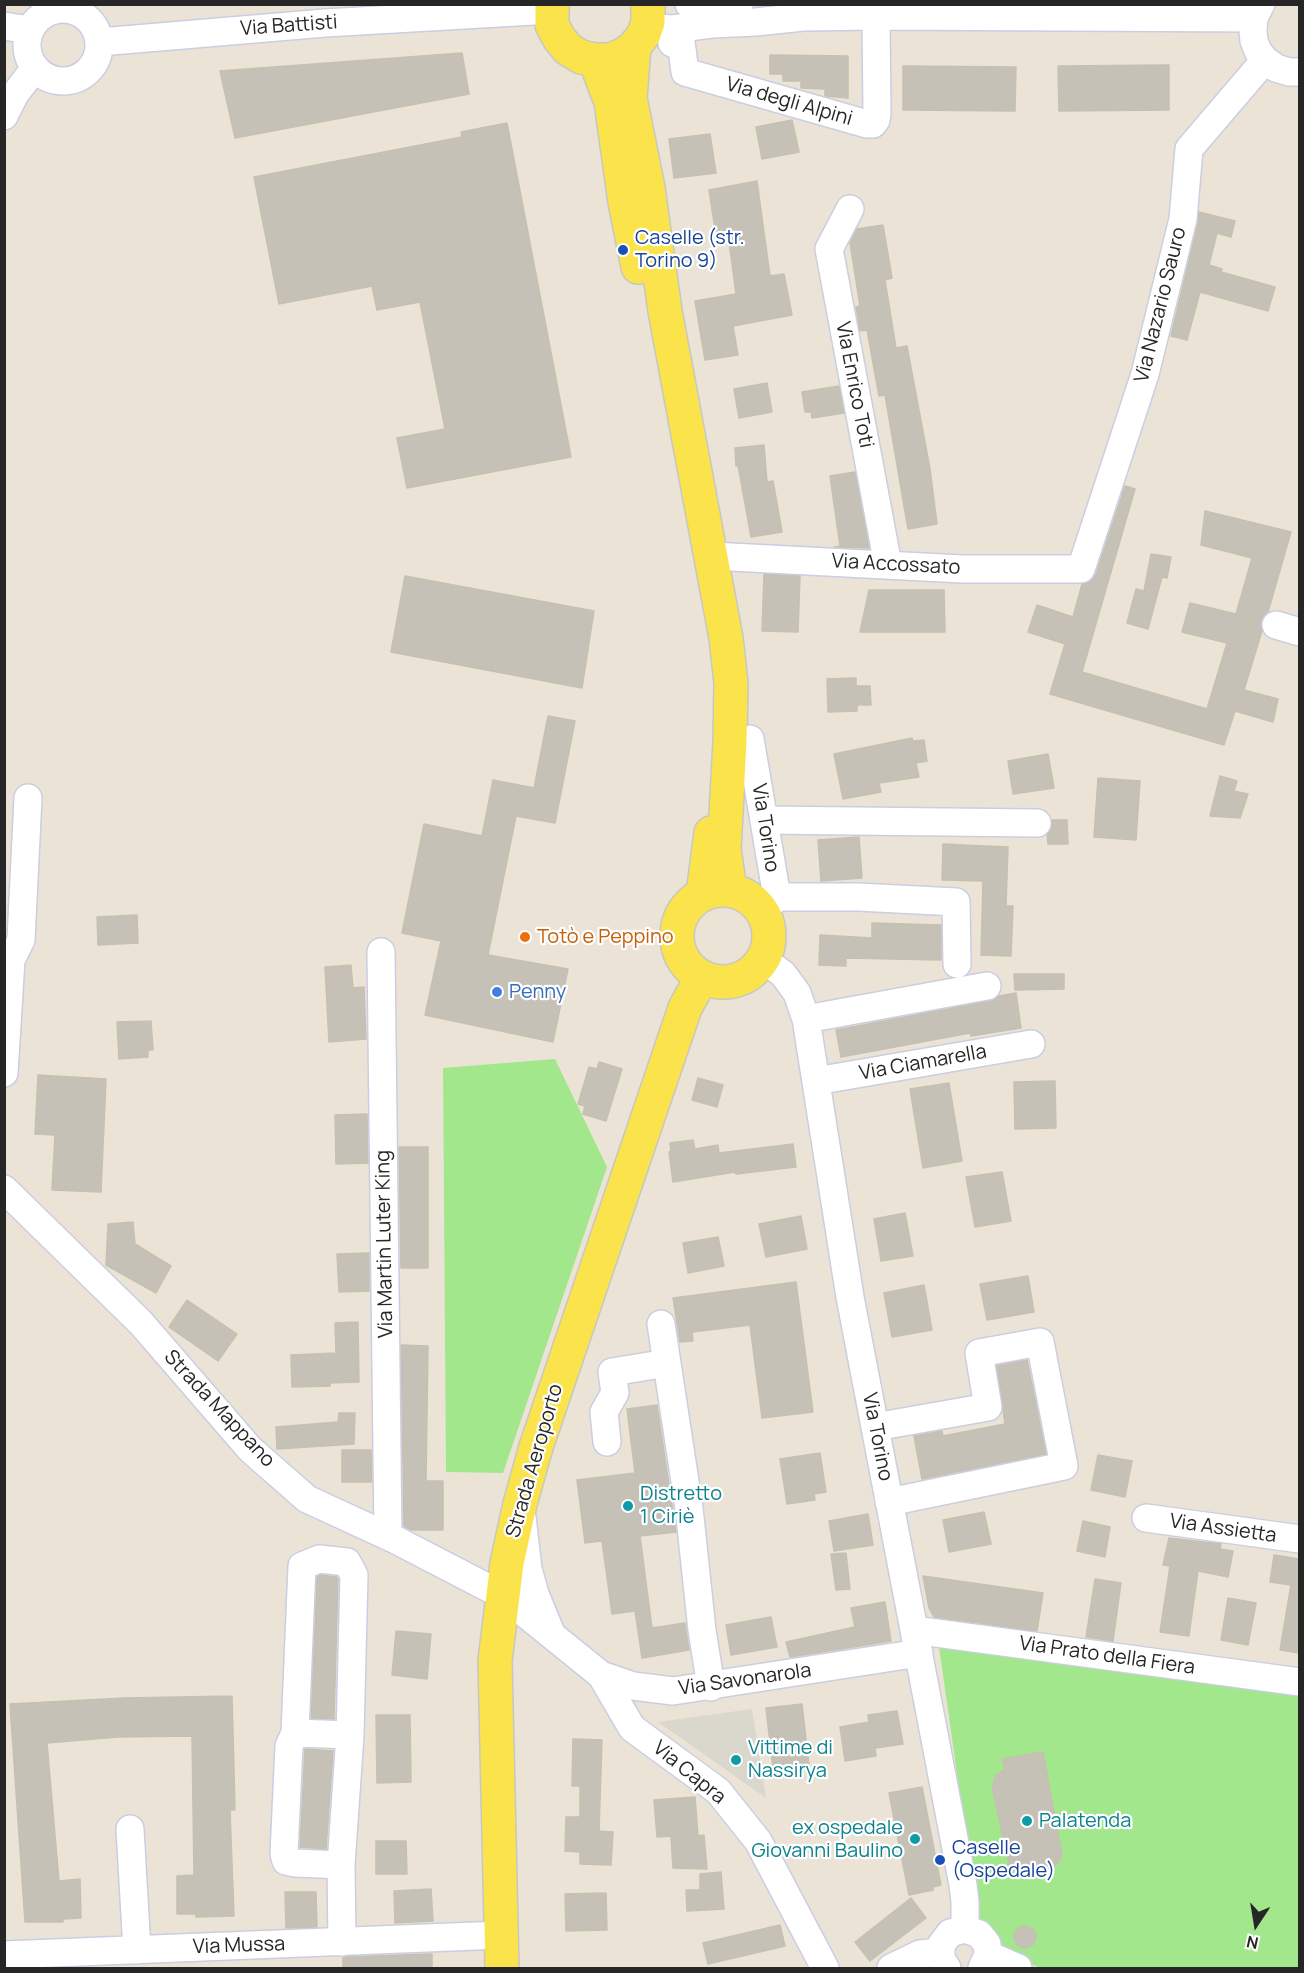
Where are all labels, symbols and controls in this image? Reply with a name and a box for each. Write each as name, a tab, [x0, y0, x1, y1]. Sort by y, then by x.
street label: Via Battisti	[240, 11, 338, 41]
street label: Via degli Alpini	[723, 72, 855, 132]
street label: Via Nazario Sauro	[1130, 225, 1192, 385]
place label: Caselle (str. Torino 9)	[635, 226, 745, 273]
marker: Caselle (str. Torino 9)	[616, 243, 630, 257]
street label: Via Enrico Toti	[830, 320, 878, 450]
street label: Via Accossato	[831, 550, 961, 580]
street label: Via Torino	[746, 782, 784, 874]
place label: Totò e Peppino	[537, 925, 674, 949]
marker: Totò e Peppino	[518, 930, 532, 944]
place label: Penny	[509, 980, 566, 1004]
marker: Penny	[490, 985, 504, 999]
street label: Via Ciamarella	[858, 1040, 988, 1086]
street label: Via Martin Luter King	[371, 1150, 399, 1338]
street label: Strada Mappano	[159, 1345, 279, 1473]
street label: Strada Aeroporto	[502, 1381, 568, 1541]
street label: Via Torino	[857, 1391, 897, 1483]
place label: Distretto 1 Ciriè	[640, 1482, 722, 1529]
marker: Distretto 1 Ciriè	[621, 1499, 635, 1513]
street label: Via Assietta	[1168, 1510, 1278, 1548]
street label: Via Prato della Fiera	[1018, 1632, 1196, 1680]
street label: Via Savonarola	[677, 1659, 813, 1701]
street label: Via Capra	[648, 1736, 730, 1810]
place label: Vittime di Nassirya	[748, 1736, 833, 1783]
marker: Vittime di Nassirya	[729, 1753, 743, 1767]
place label: Palatenda	[1039, 1809, 1131, 1833]
marker: Palatenda	[1020, 1814, 1034, 1828]
place label: ex ospedale Giovanni Baulino	[751, 1816, 903, 1863]
marker: ex ospedale Giovanni Baulino	[908, 1832, 922, 1846]
place label: Caselle (Ospedale)	[952, 1836, 1055, 1883]
marker: Caselle (Ospedale)	[933, 1853, 947, 1867]
north arrow	[1226, 1895, 1286, 1955]
text: N	[1244, 1931, 1260, 1955]
street label: Via Mussa	[192, 1932, 286, 1960]

